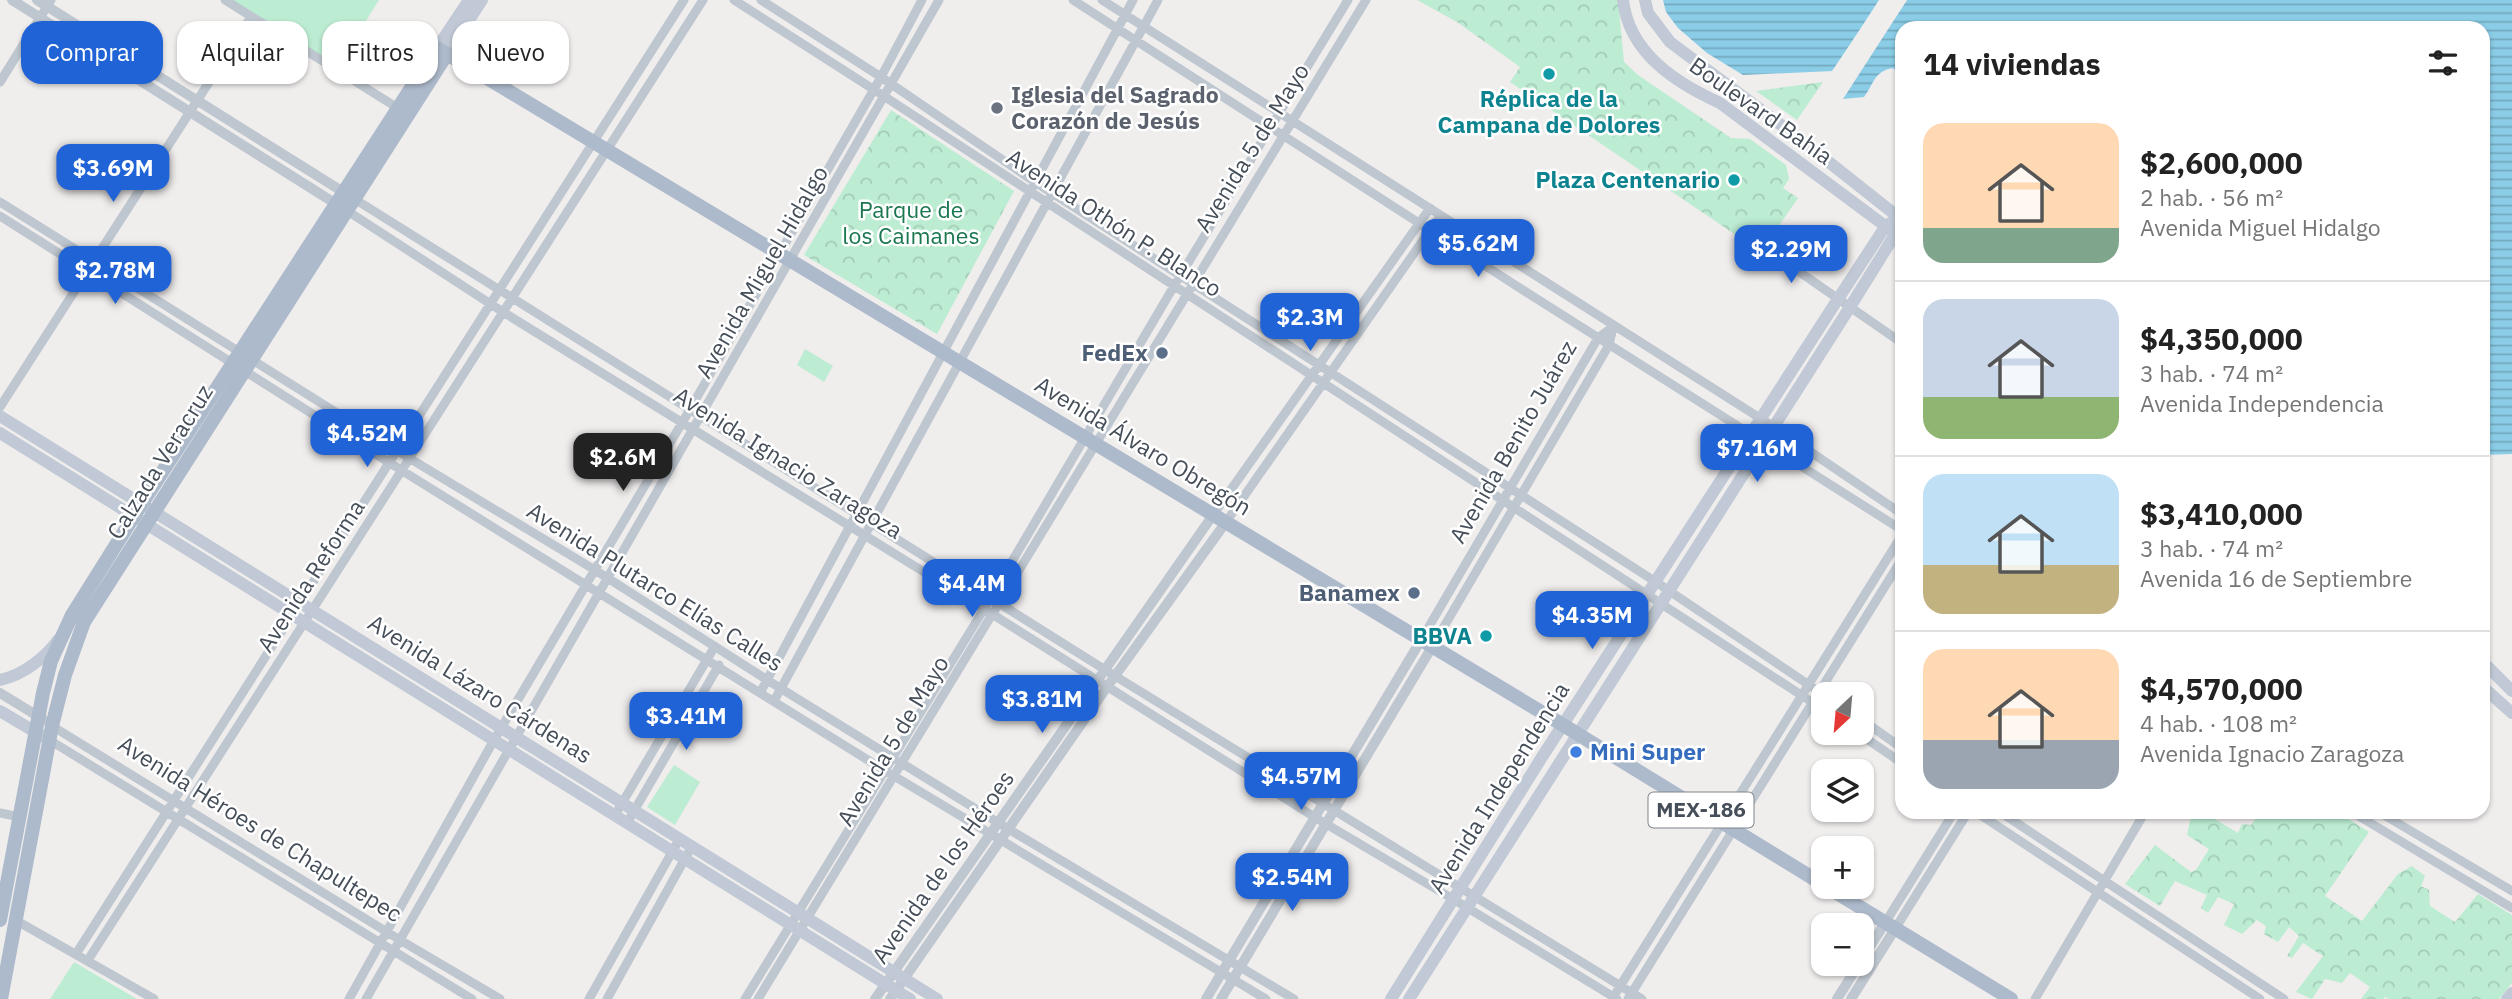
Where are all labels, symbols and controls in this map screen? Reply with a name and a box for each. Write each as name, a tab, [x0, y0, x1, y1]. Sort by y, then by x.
chip: Comprar	[21, 21, 163, 84]
chip: Alquilar	[177, 21, 308, 84]
chip: Filtros	[322, 21, 438, 84]
chip: Nuevo	[452, 21, 569, 84]
text: 14 viviendas	[1923, 44, 2101, 83]
icon: filters	[2424, 44, 2462, 82]
street label: Boulevard Bahía	[1684, 50, 1839, 171]
street label: Avenida 5 de Mayo	[1187, 57, 1315, 238]
marker: Réplica de la Campana de Dolores	[1541, 66, 1557, 82]
place label: Iglesia del Sagrado Corazón de Jesús	[1011, 79, 1219, 135]
place label: Réplica de la Campana de Dolores	[1438, 83, 1660, 139]
marker: Iglesia del Sagrado Corazón de Jesús	[989, 100, 1005, 116]
street label: Avenida Othón P. Blanco	[1001, 141, 1228, 303]
text: $2,600,000	[2140, 143, 2303, 182]
pin: $3.69M	[56, 144, 170, 204]
icon: home	[1979, 151, 2063, 235]
text: $3.69M	[72, 152, 154, 182]
street label: Avenida Miguel Hidalgo	[688, 160, 834, 383]
place label: Plaza Centenario	[1536, 164, 1720, 194]
marker: Plaza Centenario	[1726, 172, 1742, 188]
text: 2 hab. · 56 m²	[2140, 182, 2283, 212]
park label: Parque de los Caimanes	[842, 194, 980, 250]
text: Avenida Miguel Hidalgo	[2140, 212, 2381, 242]
pin: $5.62M	[1421, 219, 1535, 279]
pin: $2.29M	[1734, 226, 1848, 285]
text: $5.62M	[1437, 227, 1519, 257]
text: $2.29M	[1750, 233, 1832, 263]
pin: $2.78M	[58, 246, 172, 306]
text: $2.78M	[74, 254, 156, 284]
pin: $2.3M	[1261, 294, 1359, 353]
text: $2.3M	[1276, 301, 1344, 331]
text: $4,350,000	[2140, 319, 2303, 358]
icon: home	[1979, 327, 2063, 411]
street label: Avenida Benito Juárez	[1442, 335, 1582, 548]
place label: FedEx	[1082, 337, 1148, 367]
marker: FedEx	[1154, 345, 1170, 361]
text: 3 hab. · 74 m²	[2140, 358, 2283, 388]
street label: Avenida Álvaro Obregón	[1030, 369, 1257, 522]
street label: Calzada Veracruz	[99, 378, 219, 545]
street label: Avenida Ignacio Zaragoza	[669, 379, 909, 545]
text: Avenida Independencia	[2140, 388, 2384, 418]
pin: $4.52M	[310, 410, 424, 469]
text: $4.52M	[326, 417, 408, 447]
pin: $7.16M	[1700, 424, 1814, 484]
text: $7.16M	[1716, 432, 1798, 462]
pin: $2.6M	[574, 434, 672, 493]
text: $2.6M	[589, 441, 657, 471]
street label: Avenida Reforma	[250, 494, 371, 657]
text: $3,410,000	[2140, 494, 2303, 533]
street label: Avenida Plutarco Elías Calles	[522, 495, 789, 677]
icon: home	[1979, 502, 2063, 586]
text: 3 hab. · 74 m²	[2140, 533, 2283, 563]
pin: $4.4M	[923, 560, 1021, 619]
text: Avenida 16 de Septiembre	[2140, 563, 2412, 593]
text: $4.4M	[938, 567, 1006, 597]
place label: Banamex	[1299, 577, 1400, 607]
marker: Banamex	[1406, 585, 1422, 601]
pin: $4.35M	[1535, 592, 1649, 651]
text: $4.35M	[1551, 599, 1633, 629]
street label: Avenida Lázaro Cárdenas	[363, 607, 598, 769]
place label: BBVA	[1412, 620, 1472, 650]
marker: BBVA	[1478, 628, 1494, 644]
street label: Avenida 5 de Mayo	[829, 650, 955, 831]
text: $4,570,000	[2140, 669, 2303, 708]
pin: $3.81M	[985, 676, 1099, 735]
street label: Avenida Independencia	[1421, 676, 1575, 899]
icon: home	[1979, 677, 2063, 761]
north arrow	[1811, 682, 1874, 746]
map controls	[1811, 682, 1874, 976]
text: $3.81M	[1001, 683, 1083, 713]
pin: $3.41M	[629, 692, 743, 752]
text: $3.41M	[645, 700, 727, 730]
text: 4 hab. · 108 m²	[2140, 708, 2297, 738]
street label: Avenida Héroes de Chapultepec	[113, 728, 408, 928]
place label: Mini Super	[1590, 736, 1705, 766]
text: Avenida Ignacio Zaragoza	[2140, 738, 2404, 768]
marker: Mini Super	[1568, 744, 1584, 760]
pin: $4.57M	[1244, 752, 1358, 812]
button: layers	[1811, 759, 1874, 822]
text: $4.57M	[1260, 760, 1342, 790]
street label: Avenida de los Héroes	[864, 764, 1020, 969]
road number: MEX-186	[1648, 792, 1754, 828]
button: +	[1811, 836, 1874, 899]
pin: $2.54M	[1235, 853, 1349, 913]
text: $2.54M	[1251, 861, 1333, 891]
button: −	[1811, 913, 1874, 976]

